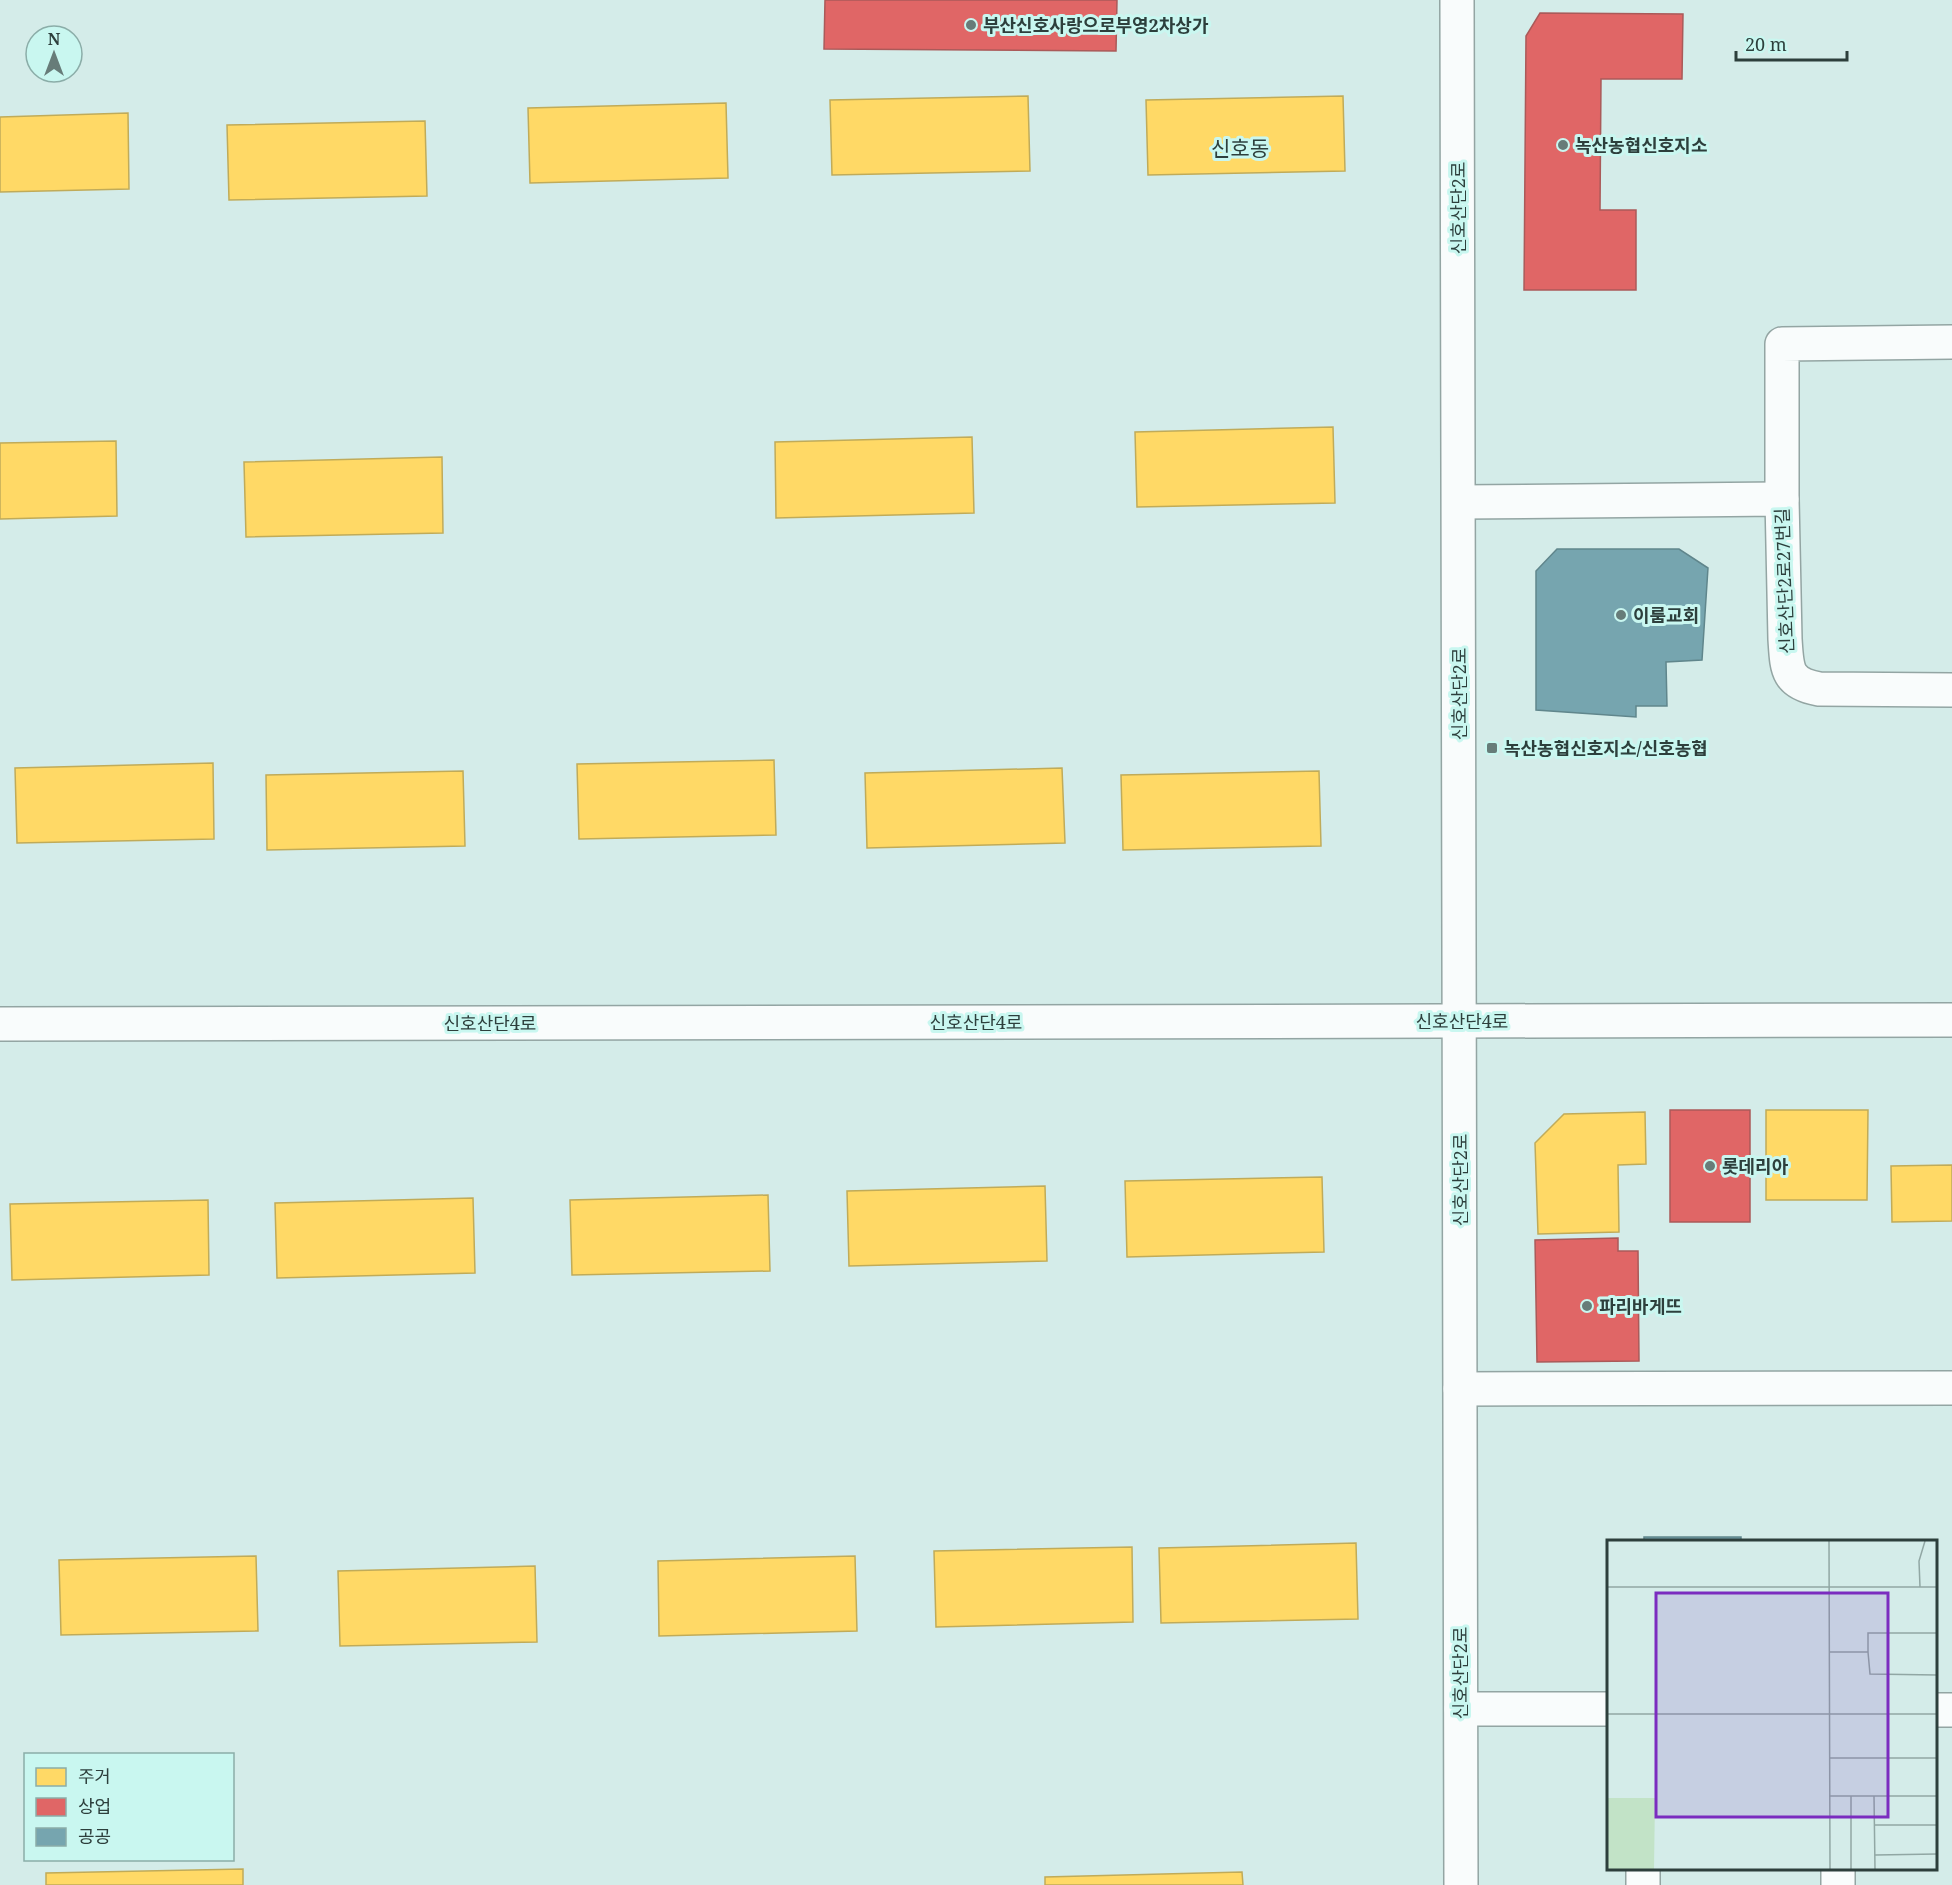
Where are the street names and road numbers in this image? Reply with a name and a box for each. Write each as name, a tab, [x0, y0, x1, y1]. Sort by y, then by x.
street label: 신호산단2로	[1446, 162, 1470, 254]
street label: 신호산단2로27번길	[1769, 508, 1799, 654]
street label: 신호산단2로	[1447, 648, 1471, 740]
street label: 신호산단4로	[1416, 1009, 1508, 1033]
street label: 신호산단4로	[930, 1010, 1022, 1034]
street label: 신호산단4로	[444, 1011, 536, 1035]
street label: 신호산단2로	[1448, 1134, 1472, 1226]
street label: 신호산단2로	[1448, 1627, 1472, 1719]

